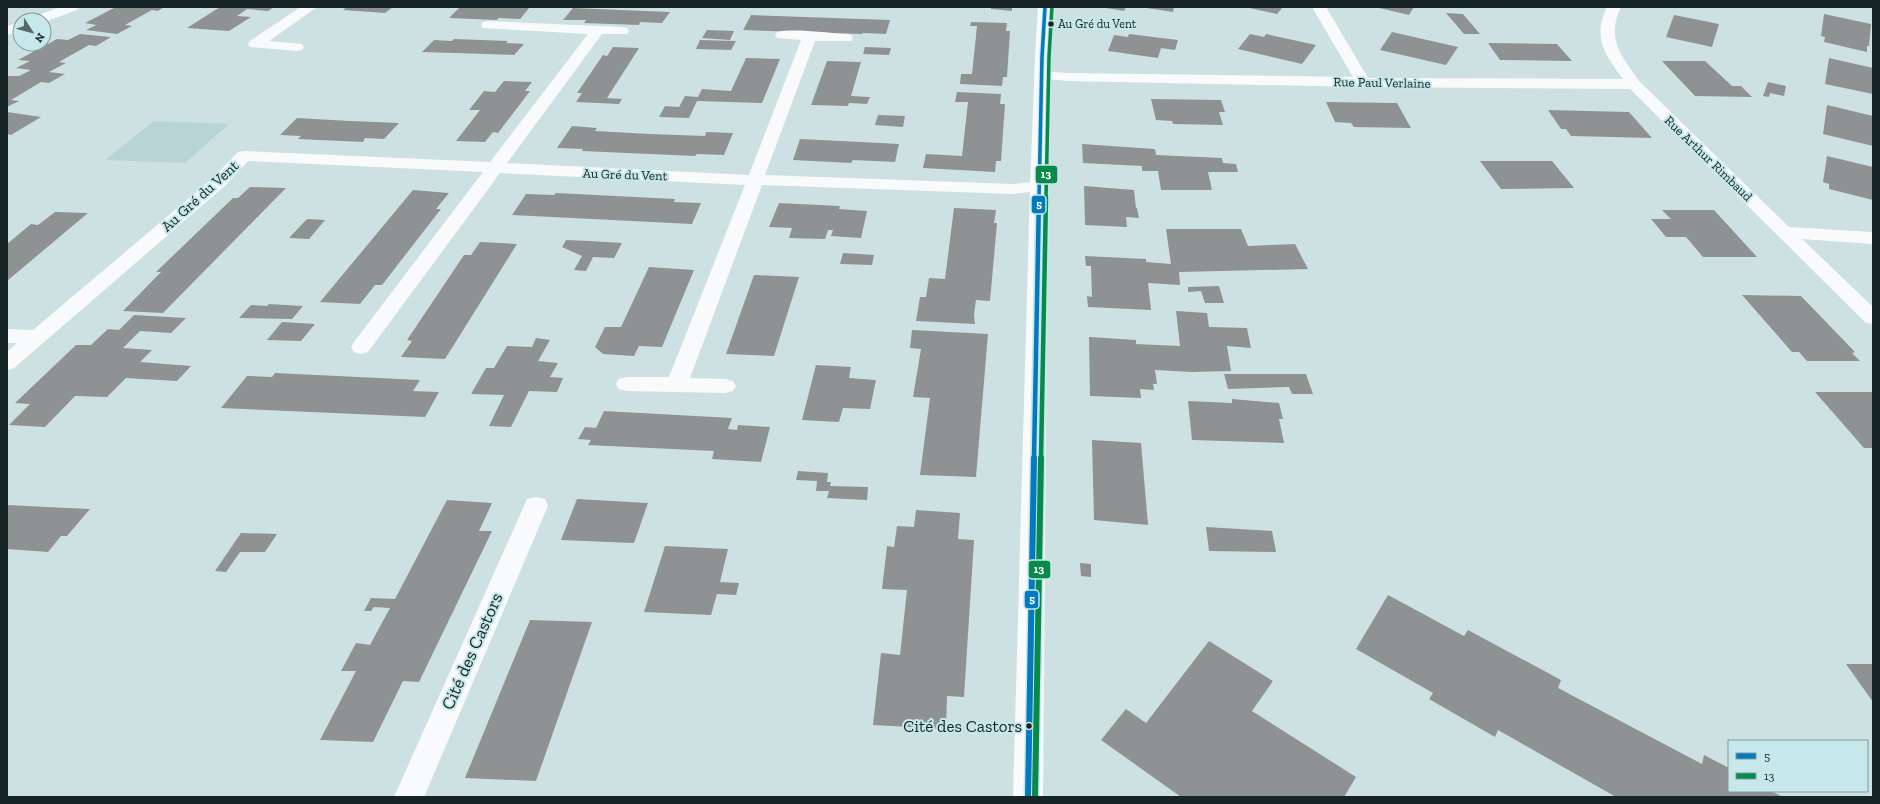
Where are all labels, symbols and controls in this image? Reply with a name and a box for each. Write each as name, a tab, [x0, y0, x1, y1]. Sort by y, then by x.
north arrow	[12, 12, 52, 52]
place label: Au Gré du Vent	[1058, 17, 1137, 31]
marker: Au Gré du Vent	[1046, 19, 1056, 29]
text: N	[32, 30, 47, 45]
street label: Rue Paul Verlaine	[1333, 74, 1431, 91]
street label: Rue Arthur Rimbaud	[1662, 113, 1756, 204]
street label: Au Gré du Vent	[158, 156, 243, 235]
line badge: 13	[1035, 165, 1058, 184]
street label: Au Gré du Vent	[582, 166, 668, 183]
text: 13	[1041, 168, 1051, 181]
line badge: 5	[1031, 195, 1046, 214]
text: 5	[1036, 198, 1042, 211]
line badge: 13	[1028, 560, 1051, 579]
text: 13	[1034, 563, 1044, 576]
street label: Cité des Castors	[436, 589, 508, 713]
line badge: 5	[1024, 590, 1039, 609]
text: 5	[1029, 593, 1035, 606]
place label: Cité des Castors	[903, 716, 1022, 736]
marker: Cité des Castors	[1024, 721, 1034, 731]
legend	[1728, 740, 1868, 792]
text: 5	[1764, 749, 1770, 763]
text: 13	[1764, 769, 1775, 783]

